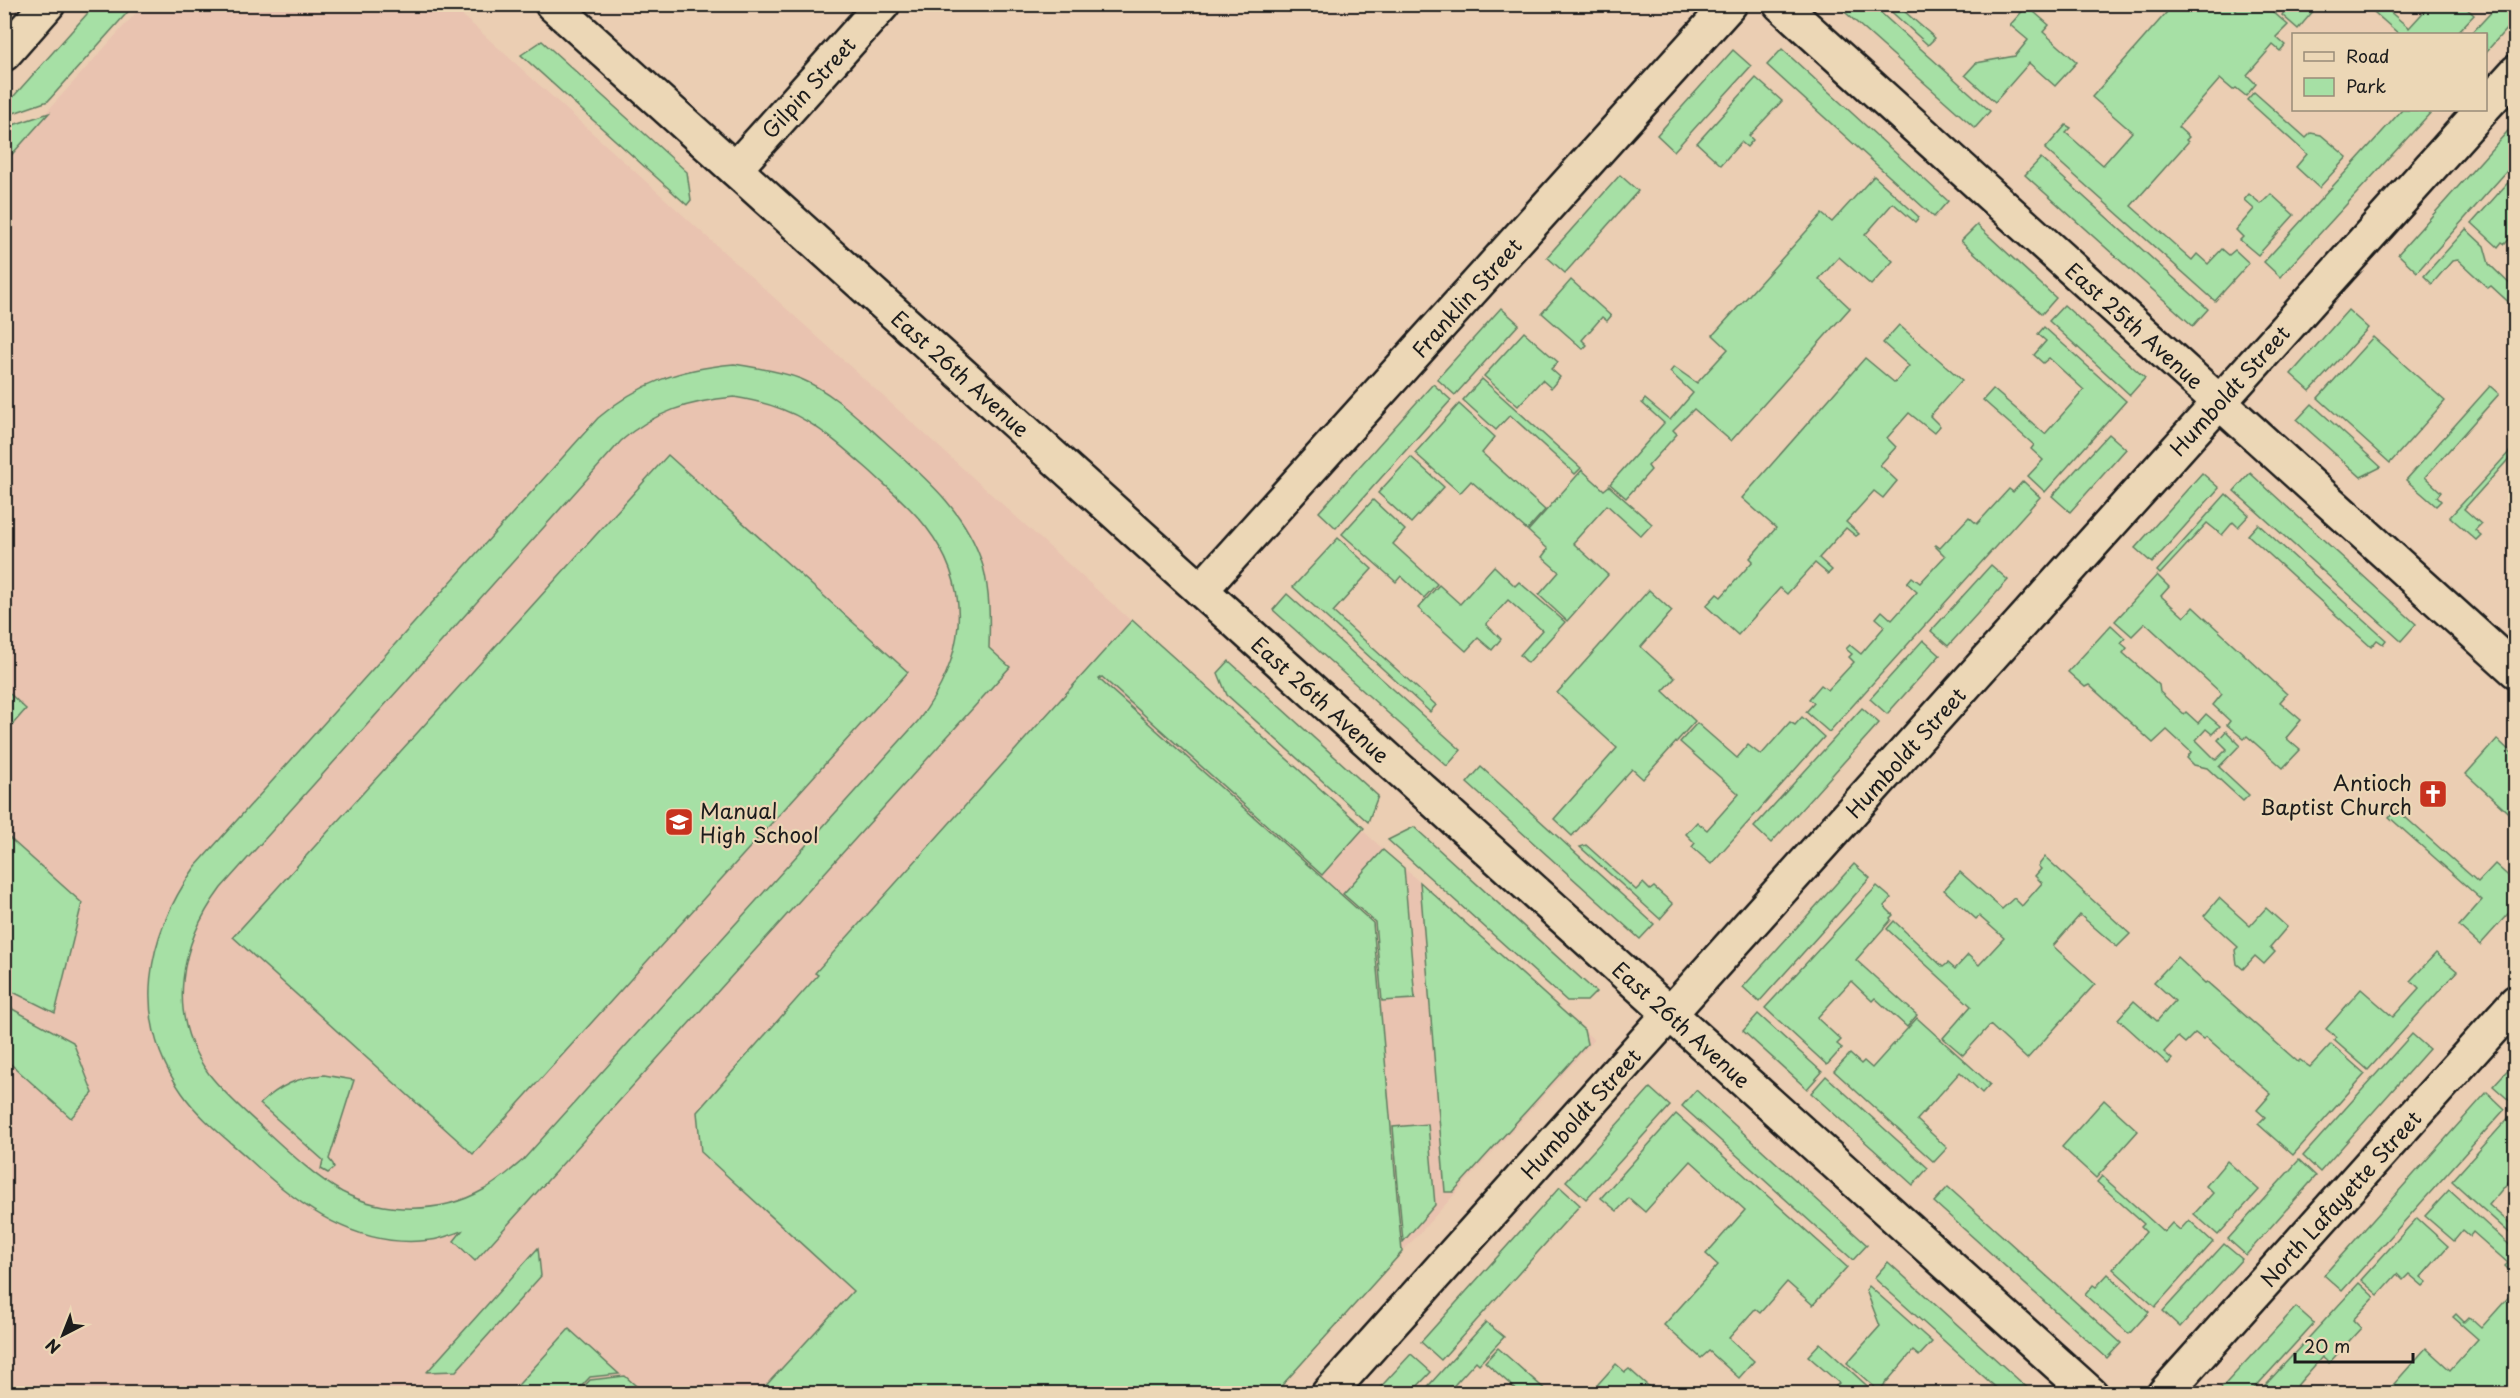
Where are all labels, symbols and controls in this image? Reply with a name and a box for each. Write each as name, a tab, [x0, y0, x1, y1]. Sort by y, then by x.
street label: Gilpin Street	[754, 29, 862, 145]
legend	[2292, 33, 2487, 111]
text: Road	[2346, 42, 2390, 69]
text: Park	[2346, 72, 2386, 99]
street label: Franklin Street	[1403, 230, 1529, 364]
street label: East 25th Avenue	[2059, 254, 2211, 396]
street label: East 26th Avenue	[885, 302, 1037, 444]
street label: Humboldt Street	[2161, 317, 2297, 463]
street label: East 26th Avenue	[1245, 628, 1397, 770]
street label: Humboldt Street	[1837, 679, 1973, 825]
place label: Antioch Baptist Church	[2260, 766, 2412, 822]
church icon: Antioch Baptist Church	[2417, 778, 2449, 810]
place label: Manual High School	[700, 794, 819, 850]
school or university icon: Manual High School	[663, 806, 695, 838]
street label: East 26th Avenue	[1606, 953, 1758, 1095]
street label: Humboldt Street	[1512, 1040, 1648, 1186]
street label: North Lafayette Street	[2252, 1103, 2428, 1293]
north arrow	[33, 1305, 93, 1365]
scale bar	[2295, 1326, 2414, 1364]
text: 20 m	[2304, 1332, 2350, 1359]
text: N	[40, 1334, 65, 1360]

